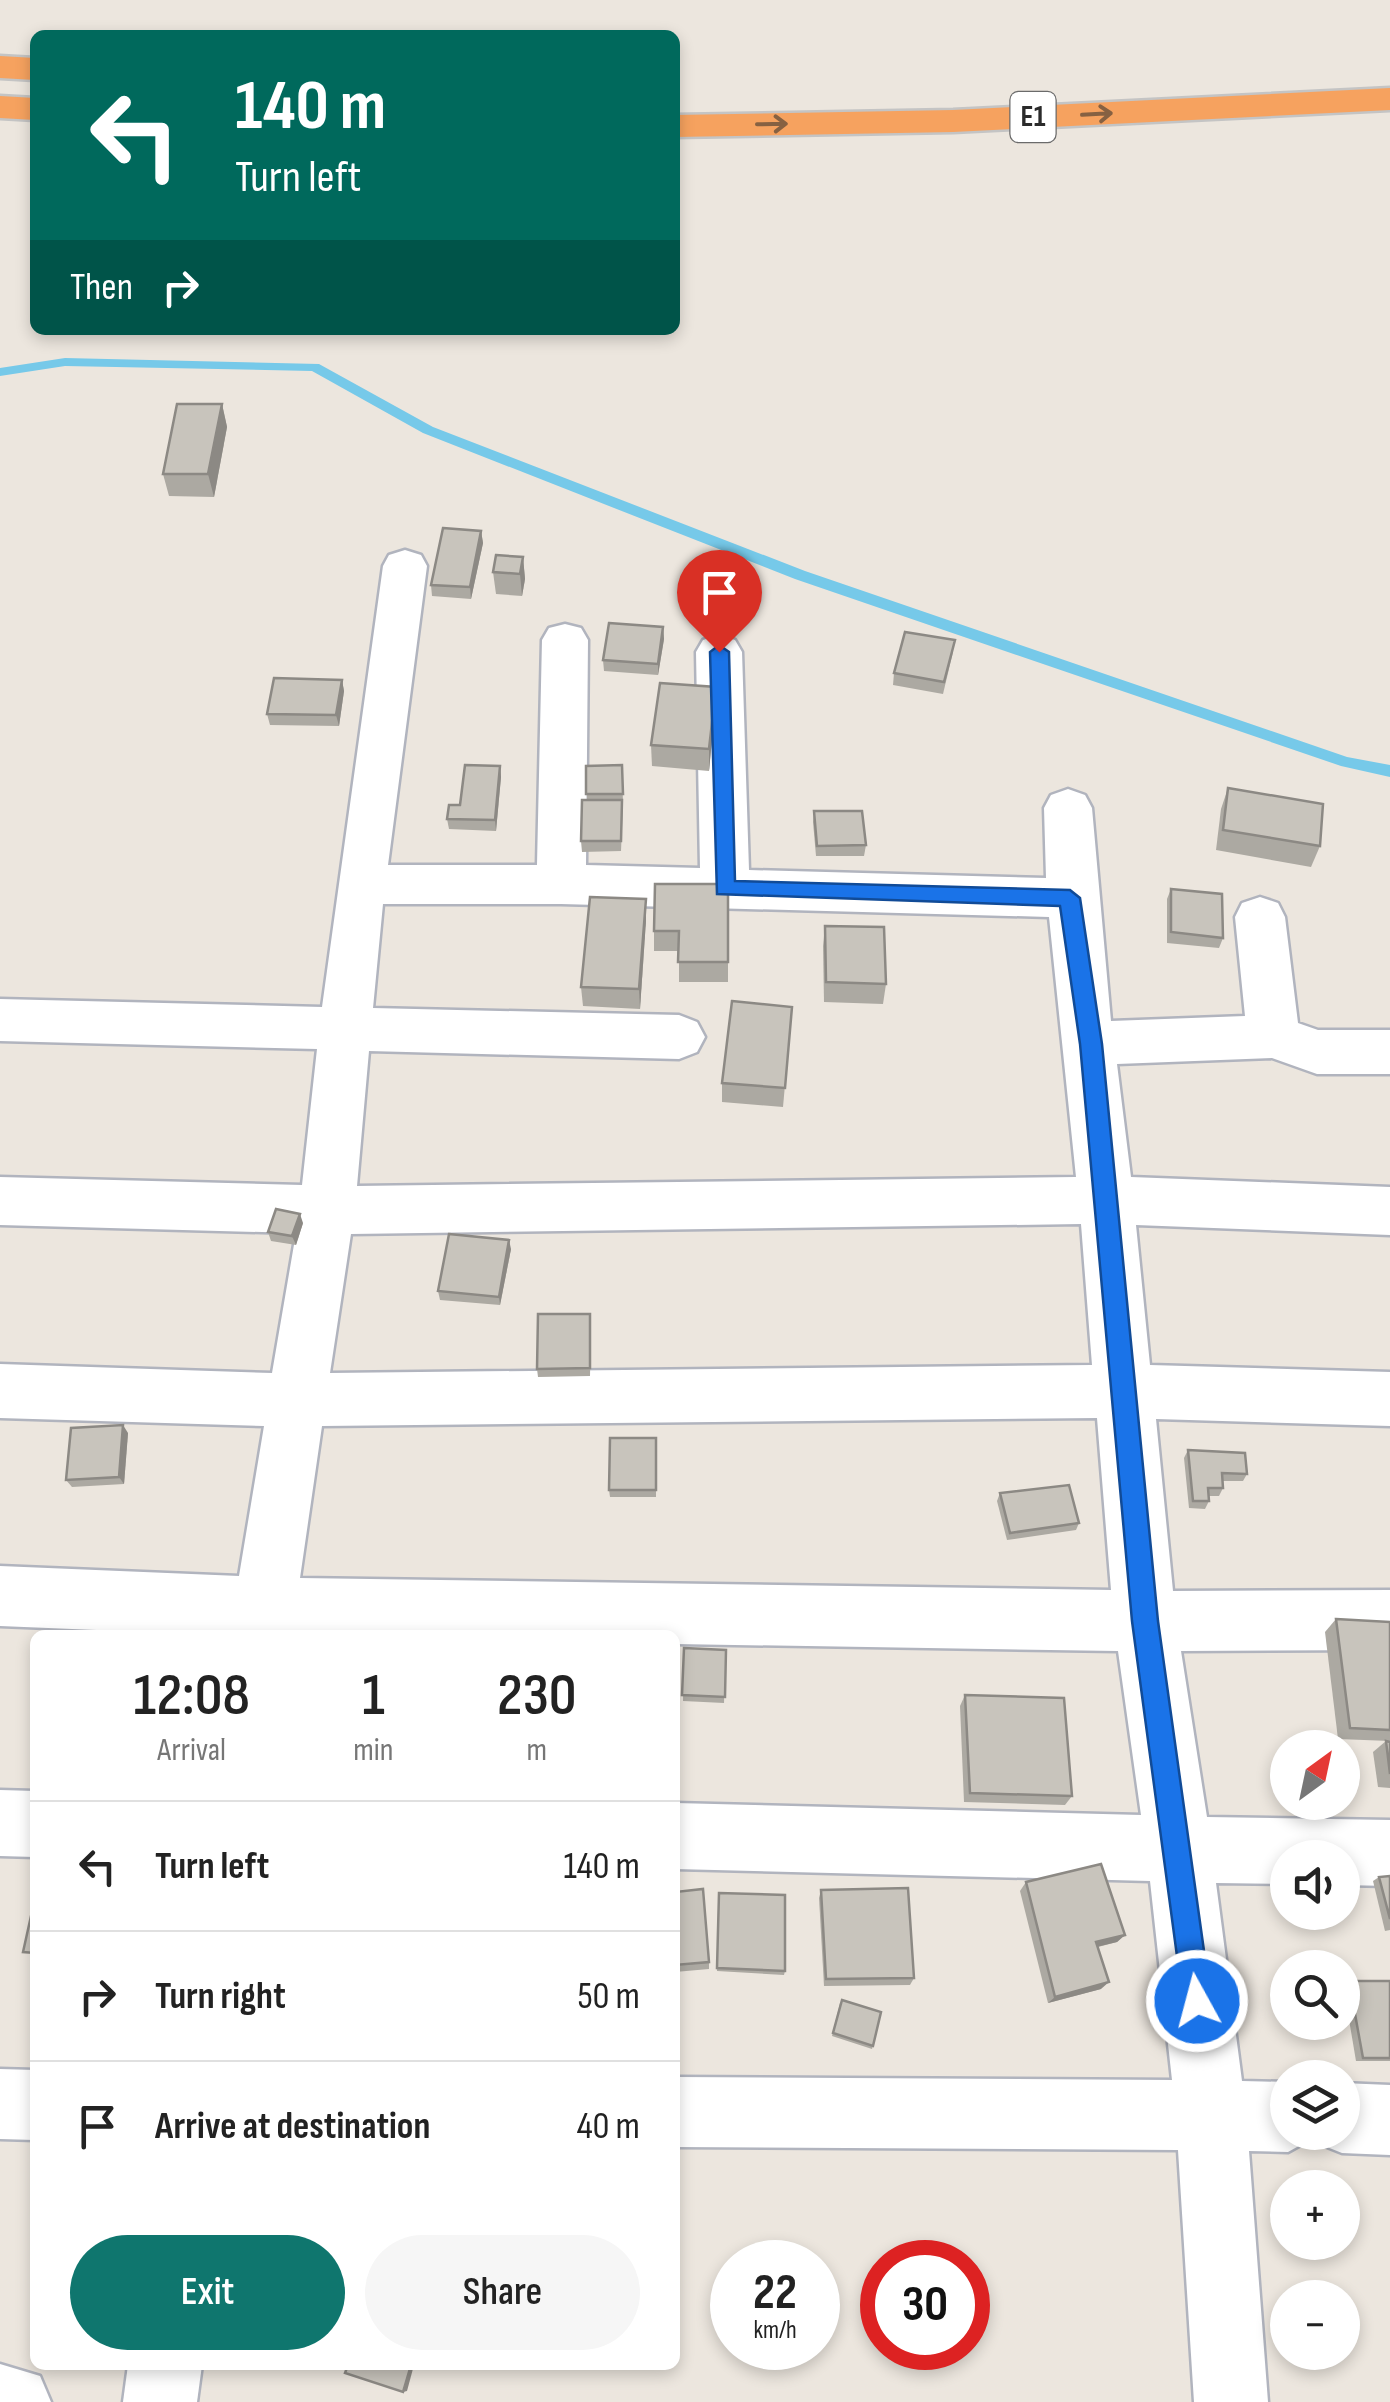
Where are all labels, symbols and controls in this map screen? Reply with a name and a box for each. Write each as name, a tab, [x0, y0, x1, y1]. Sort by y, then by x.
text: 140 m	[235, 65, 386, 149]
icon: left	[70, 70, 200, 200]
road number: E1	[1010, 92, 1056, 142]
one-way arrow	[1081, 104, 1113, 123]
one-way arrow	[756, 115, 788, 134]
text: Turn left	[235, 150, 361, 205]
icon: right	[153, 260, 208, 315]
text: Then	[70, 265, 133, 310]
pin	[677, 550, 762, 653]
icon: arrive	[692, 565, 747, 620]
text: 12:08	[133, 1660, 250, 1732]
text: 1	[362, 1660, 385, 1732]
text: 230	[497, 1660, 577, 1732]
north arrow	[1270, 1730, 1360, 1820]
map controls	[1270, 1730, 1360, 2370]
text: Arrival	[157, 1731, 226, 1770]
text: min	[353, 1731, 394, 1770]
text: m	[526, 1731, 547, 1770]
icon: left	[70, 1839, 125, 1894]
button: sound	[1270, 1840, 1360, 1930]
text: Turn left	[155, 1844, 269, 1889]
text: 140 m	[563, 1844, 640, 1889]
position arrow	[1145, 1949, 1249, 2053]
button: search	[1270, 1950, 1360, 2040]
icon: right	[70, 1969, 125, 2024]
text: Turn right	[155, 1974, 286, 2019]
text: 50 m	[577, 1974, 640, 2019]
button: layers	[1270, 2060, 1360, 2150]
icon: arrive	[70, 2099, 125, 2154]
text: Arrive at destination	[155, 2104, 430, 2149]
text: 40 m	[577, 2104, 640, 2149]
button: +	[1270, 2170, 1360, 2260]
button: Exit	[70, 2235, 345, 2350]
button: Share	[365, 2235, 640, 2350]
speed limit sign: 30	[860, 2240, 990, 2370]
text: 22	[753, 2263, 797, 2323]
button: −	[1270, 2280, 1360, 2370]
text: km/h	[753, 2315, 797, 2346]

